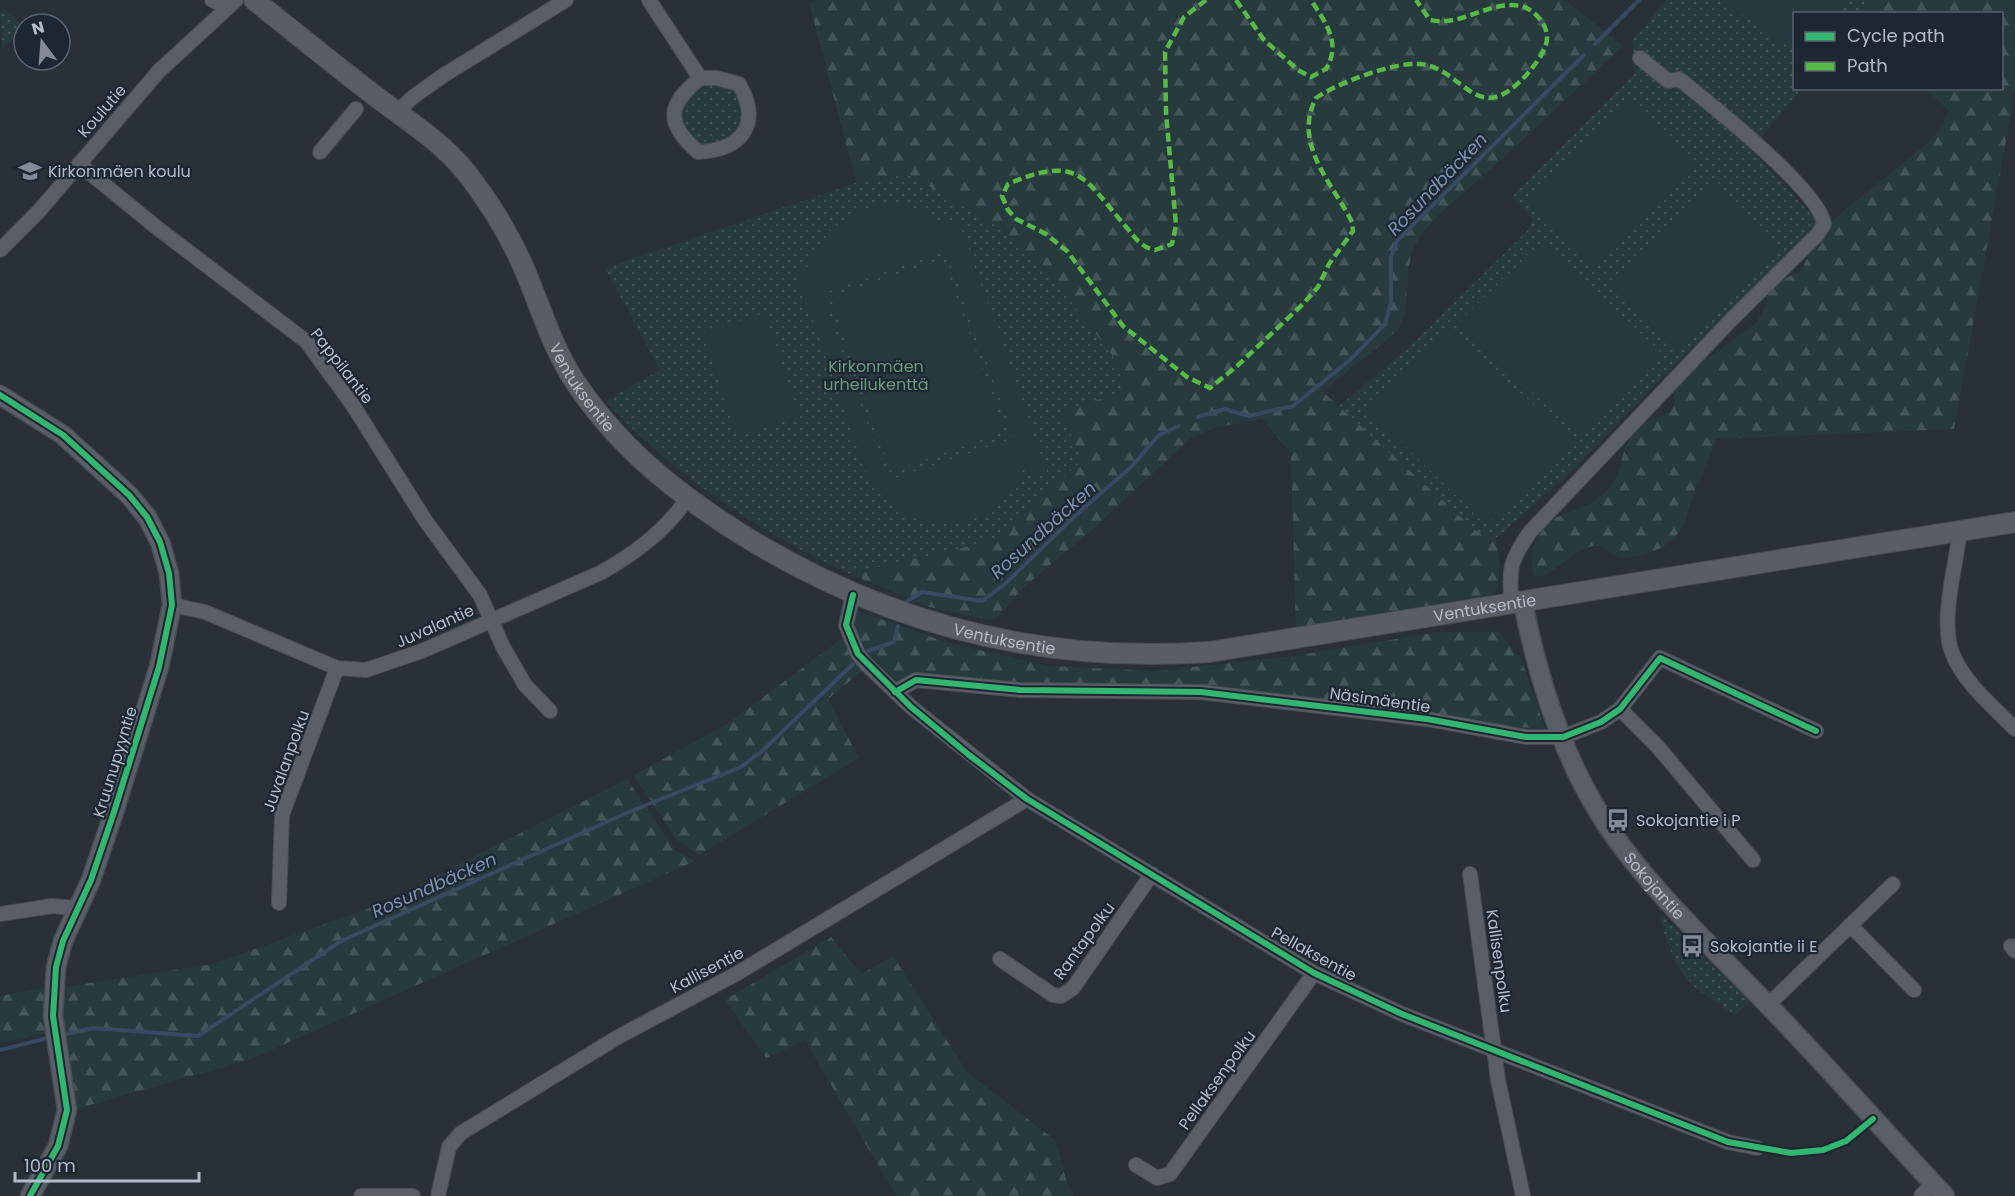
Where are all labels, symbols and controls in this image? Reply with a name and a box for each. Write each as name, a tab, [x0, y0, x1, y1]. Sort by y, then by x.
north arrow	[12, 12, 72, 72]
legend	[1793, 12, 2003, 90]
text: N	[29, 15, 47, 41]
text: Cycle path	[1847, 23, 1945, 48]
text: Path	[1847, 53, 1888, 78]
street label: Koulutie	[72, 79, 132, 143]
water label: Rosundbäcken	[1381, 127, 1493, 241]
school or university icon: Kirkonmäen koulu	[17, 158, 43, 184]
place label: Kirkonmäen koulu	[48, 160, 191, 183]
street label: Pappilantie	[305, 323, 379, 409]
street label: Ventuksentie	[544, 339, 621, 437]
park label: Kirkonmäen urheilukenttä	[823, 355, 929, 396]
water label: Rosundbäcken	[985, 476, 1101, 584]
street label: Ventuksentie	[1432, 588, 1538, 627]
street label: Juvalantie	[392, 599, 478, 653]
street label: Ventuksentie	[951, 617, 1057, 660]
street label: Näsimäentie	[1328, 682, 1432, 718]
street label: Kruunupyyntie	[87, 703, 143, 820]
street label: Juvalanpolku	[257, 707, 315, 815]
bus stop icon: Sokojantie i P	[1605, 807, 1631, 833]
place label: Sokojantie i P	[1636, 809, 1741, 832]
water label: Rosundbäcken	[368, 846, 500, 924]
street label: Sokojantie	[1619, 847, 1690, 925]
street label: Rantapolku	[1048, 897, 1120, 985]
street label: Kallisenpolku	[1480, 908, 1518, 1014]
street label: Pellaksentie	[1267, 921, 1361, 987]
bus stop icon: Sokojantie ii E	[1679, 933, 1705, 959]
place label: Sokojantie ii E	[1710, 935, 1817, 958]
street label: Kallisentie	[666, 941, 748, 999]
street label: Pellaksenpolku	[1173, 1025, 1261, 1135]
scale bar	[15, 1145, 200, 1183]
text: 100 m	[24, 1153, 76, 1178]

